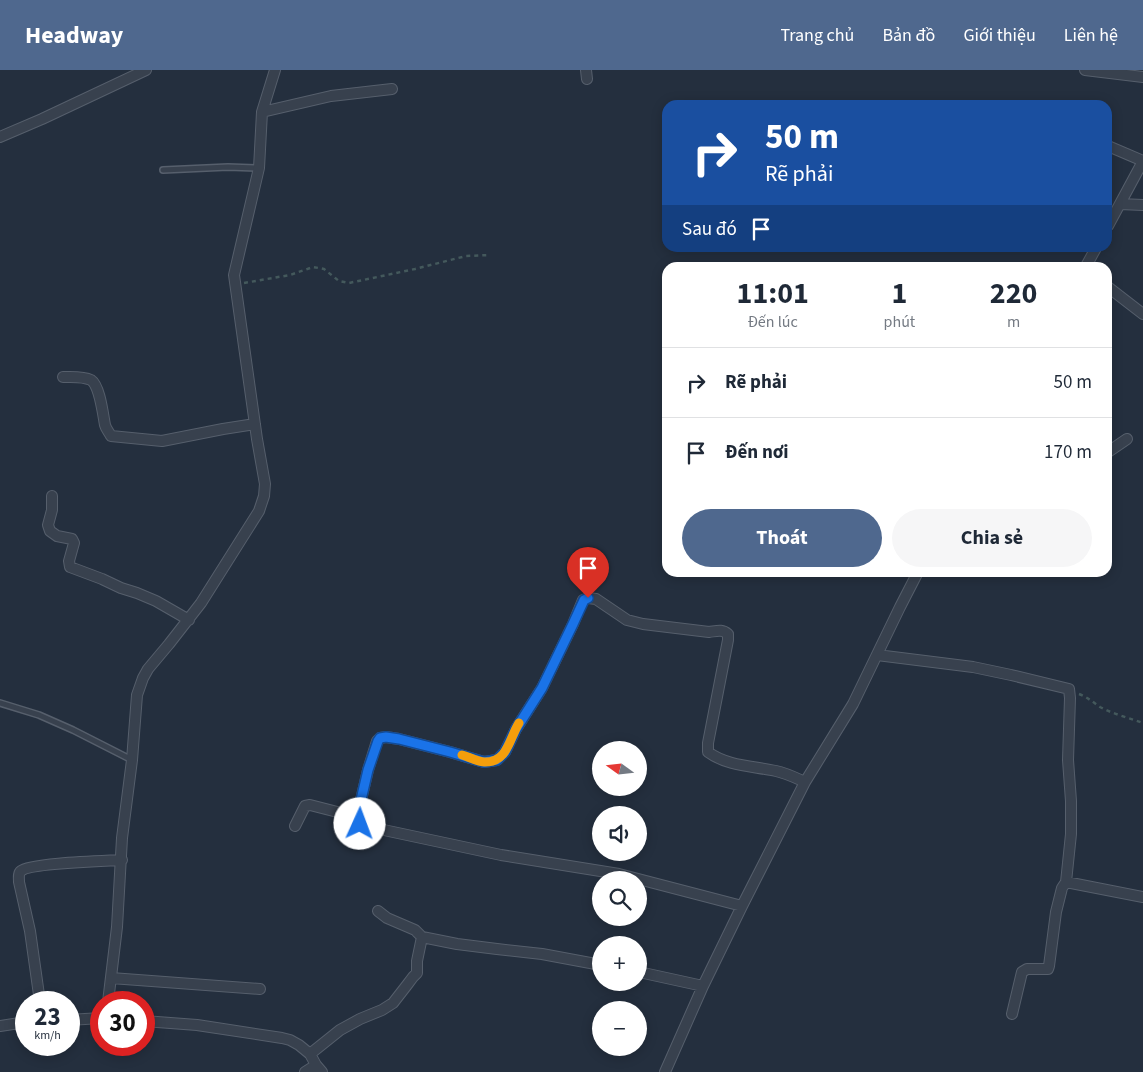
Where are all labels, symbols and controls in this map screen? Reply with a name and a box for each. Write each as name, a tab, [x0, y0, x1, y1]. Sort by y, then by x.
text: Headway	[25, 18, 123, 53]
text: Trang chủ	[780, 23, 854, 48]
text: Bản đồ	[882, 23, 935, 48]
text: Giới thiệu	[963, 23, 1036, 48]
text: Liên hệ	[1064, 23, 1118, 48]
text: 50 m	[765, 112, 839, 162]
icon: right	[682, 120, 747, 185]
text: Rẽ phải	[765, 158, 833, 190]
icon: arrive	[747, 215, 775, 243]
text: Sau đó	[682, 216, 737, 243]
text: 11:01	[737, 272, 809, 315]
text: 1	[891, 272, 907, 315]
text: 220	[990, 272, 1037, 315]
text: Đến lúc	[748, 311, 798, 333]
text: phút	[884, 311, 915, 333]
text: m	[1007, 311, 1020, 333]
icon: right	[682, 369, 710, 397]
text: Rẽ phải	[725, 369, 787, 396]
text: 50 m	[1054, 369, 1092, 396]
icon: arrive	[682, 439, 710, 467]
text: Đến nơi	[725, 439, 789, 466]
text: 170 m	[1044, 439, 1092, 466]
button: Thoát	[682, 509, 882, 567]
button: Chia sẻ	[892, 509, 1092, 567]
pin	[567, 547, 609, 598]
icon: arrive	[574, 554, 602, 582]
north arrow	[592, 741, 648, 796]
map controls	[592, 741, 647, 1056]
position arrow	[333, 797, 385, 849]
button: sound	[592, 806, 647, 861]
button: search	[592, 871, 647, 926]
button: +	[592, 936, 647, 991]
speed limit sign: 30	[90, 991, 155, 1056]
text: 23	[34, 999, 61, 1035]
button: −	[592, 1001, 647, 1056]
text: km/h	[34, 1027, 61, 1044]

